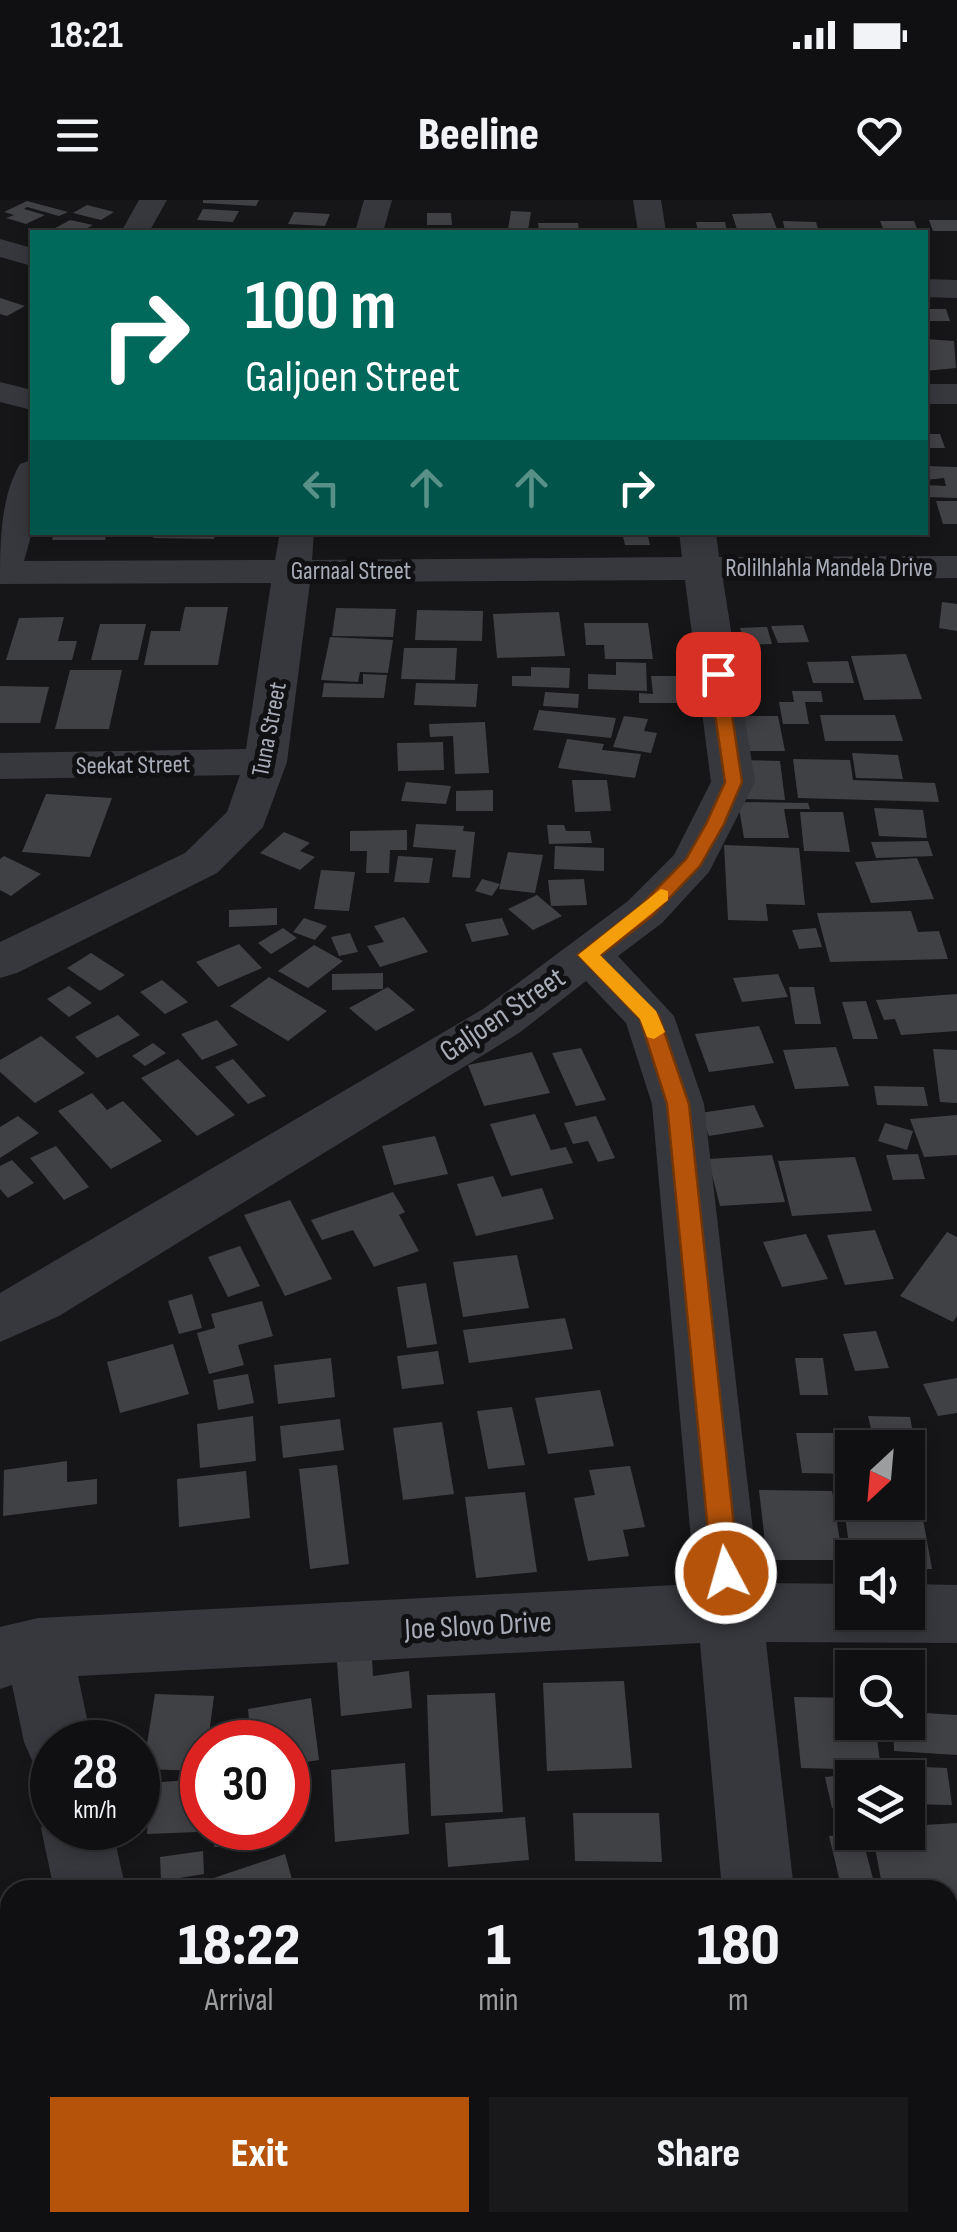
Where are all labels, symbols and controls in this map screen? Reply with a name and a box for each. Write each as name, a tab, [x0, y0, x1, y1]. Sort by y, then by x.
text: 18:21	[50, 13, 123, 58]
icon: menu	[50, 108, 105, 163]
text: Beeline	[418, 108, 539, 163]
icon: heart	[852, 108, 907, 163]
text: 100 m	[245, 265, 396, 349]
icon: right	[80, 270, 210, 400]
text: Galjoen Street	[245, 350, 460, 405]
icon: left	[294, 460, 349, 515]
icon: ahead	[399, 460, 454, 515]
icon: ahead	[504, 460, 559, 515]
icon: right	[609, 460, 664, 515]
street label: Rolilhlahla Mandela Drive	[725, 553, 933, 584]
street label: Garnaal Street	[291, 556, 411, 587]
pin	[676, 632, 761, 717]
icon: arrive	[691, 647, 746, 702]
street label: Tuna Street	[245, 679, 294, 779]
street label: Seekat Street	[76, 749, 190, 782]
street label: Galjoen Street	[433, 960, 572, 1070]
north arrow	[835, 1430, 925, 1520]
map controls	[835, 1430, 925, 1850]
position arrow	[674, 1521, 778, 1625]
button: sound	[835, 1540, 925, 1630]
street label: Joe Slovo Drive	[403, 1604, 552, 1648]
button: search	[835, 1650, 925, 1740]
speed limit sign: 30	[180, 1720, 310, 1850]
text: 28	[72, 1743, 118, 1803]
button: layers	[835, 1760, 925, 1850]
text: km/h	[73, 1795, 117, 1826]
text: 18:22	[178, 1910, 300, 1982]
text: 1	[486, 1910, 511, 1982]
text: 180	[697, 1910, 780, 1982]
text: Arrival	[205, 1981, 274, 2020]
text: min	[478, 1981, 519, 2020]
text: m	[728, 1981, 749, 2020]
button: Exit	[50, 2097, 469, 2212]
button: Share	[489, 2097, 908, 2212]

